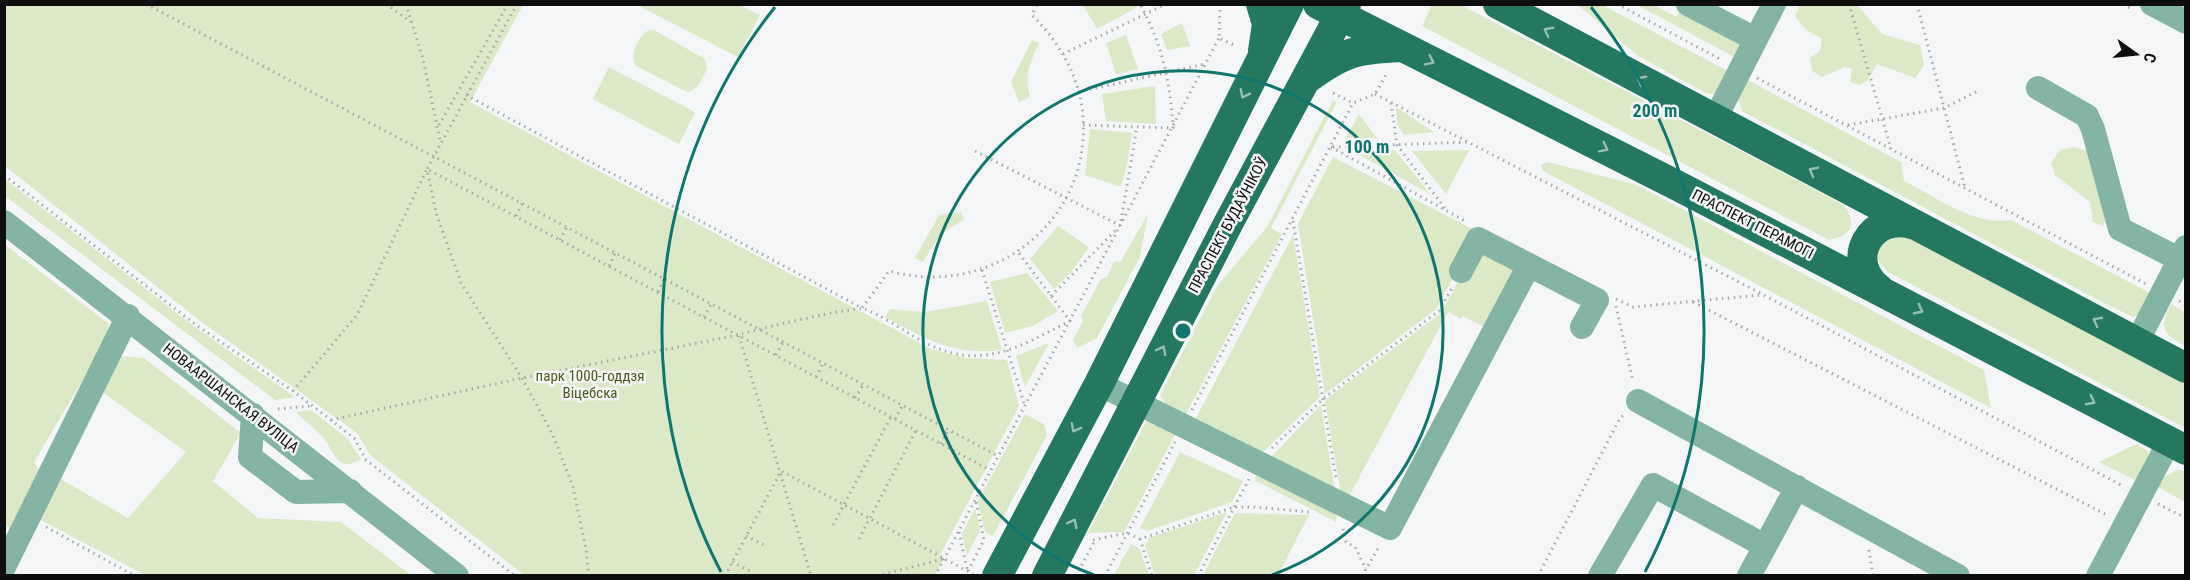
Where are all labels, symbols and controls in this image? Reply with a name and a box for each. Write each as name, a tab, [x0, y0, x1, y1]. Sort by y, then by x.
north arrow	[2106, 24, 2166, 84]
one-way arrow	[1543, 27, 1554, 38]
text: С	[2140, 51, 2160, 65]
one-way arrow	[1423, 54, 1434, 66]
one-way arrow	[1636, 76, 1647, 87]
one-way arrow	[1240, 88, 1251, 99]
text: 200 m	[1633, 100, 1677, 121]
text: 100 m	[1345, 136, 1389, 157]
one-way arrow	[1598, 141, 1609, 153]
street label: ПРАСПЕКТ БУДАЎНІКОЎ	[1185, 154, 1271, 296]
one-way arrow	[1809, 167, 1819, 178]
street label: ПРАСПЕКТ ПЕРАМОГІ	[1689, 186, 1817, 262]
one-way arrow	[1912, 303, 1923, 314]
one-way arrow	[2093, 317, 2103, 328]
centre of rings	[1173, 321, 1193, 341]
street label: НОВААРШАНСКАЯ ВУЛІЦА	[160, 339, 303, 457]
one-way arrow	[1155, 346, 1166, 356]
park label: парк 1000-годдзя Віцебска	[536, 367, 644, 402]
one-way arrow	[2085, 394, 2096, 405]
one-way arrow	[1071, 422, 1082, 432]
one-way arrow	[1066, 519, 1077, 530]

